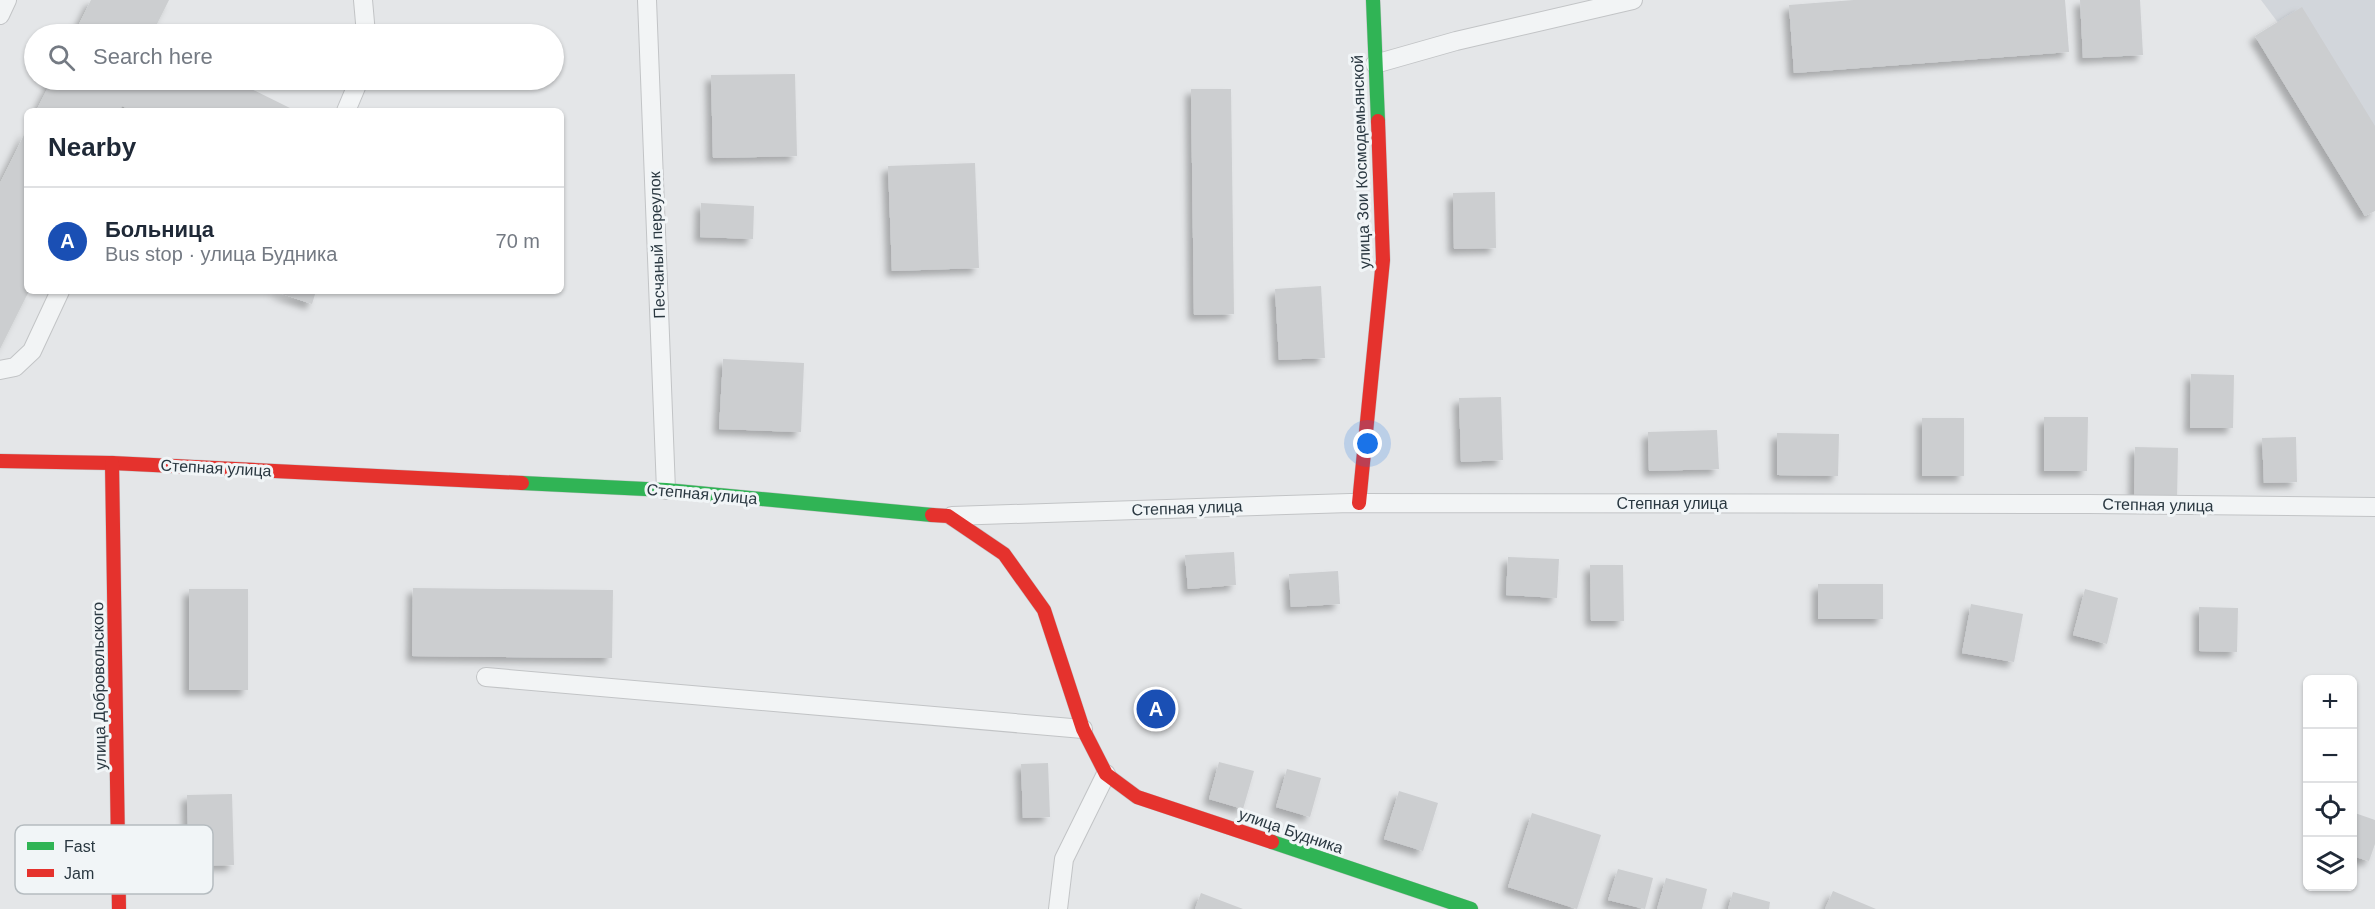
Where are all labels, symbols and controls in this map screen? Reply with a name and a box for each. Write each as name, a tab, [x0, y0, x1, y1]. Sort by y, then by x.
search box	[24, 24, 564, 90]
icon: search	[45, 41, 78, 74]
text: Search here	[93, 44, 213, 69]
street label: улица Зои Космодемьянской	[1349, 55, 1373, 269]
text: Nearby	[48, 132, 136, 162]
street label: Песчаный переулок	[646, 170, 668, 319]
text: Больница	[105, 217, 214, 242]
text: A	[60, 230, 75, 252]
text: 70 m	[496, 230, 540, 252]
text: Bus stop · улица Будника	[105, 243, 337, 265]
your location	[1353, 429, 1382, 458]
street label: Степная улица	[160, 457, 272, 479]
street label: Степная улица	[646, 481, 758, 507]
street label: Степная улица	[1616, 495, 1728, 512]
street label: Степная улица	[2102, 496, 2214, 514]
street label: Степная улица	[1131, 498, 1243, 518]
street label: улица Добровольского	[89, 602, 109, 770]
map controls	[2303, 675, 2357, 891]
button: +	[2303, 675, 2357, 729]
pin: A	[1136, 686, 1176, 732]
button: −	[2303, 729, 2357, 783]
button: locate	[2303, 783, 2357, 837]
street label: улица Будника	[1237, 805, 1346, 857]
legend	[15, 825, 213, 894]
button: layers	[2303, 837, 2357, 891]
text: Fast	[64, 838, 96, 855]
text: Jam	[64, 865, 94, 882]

